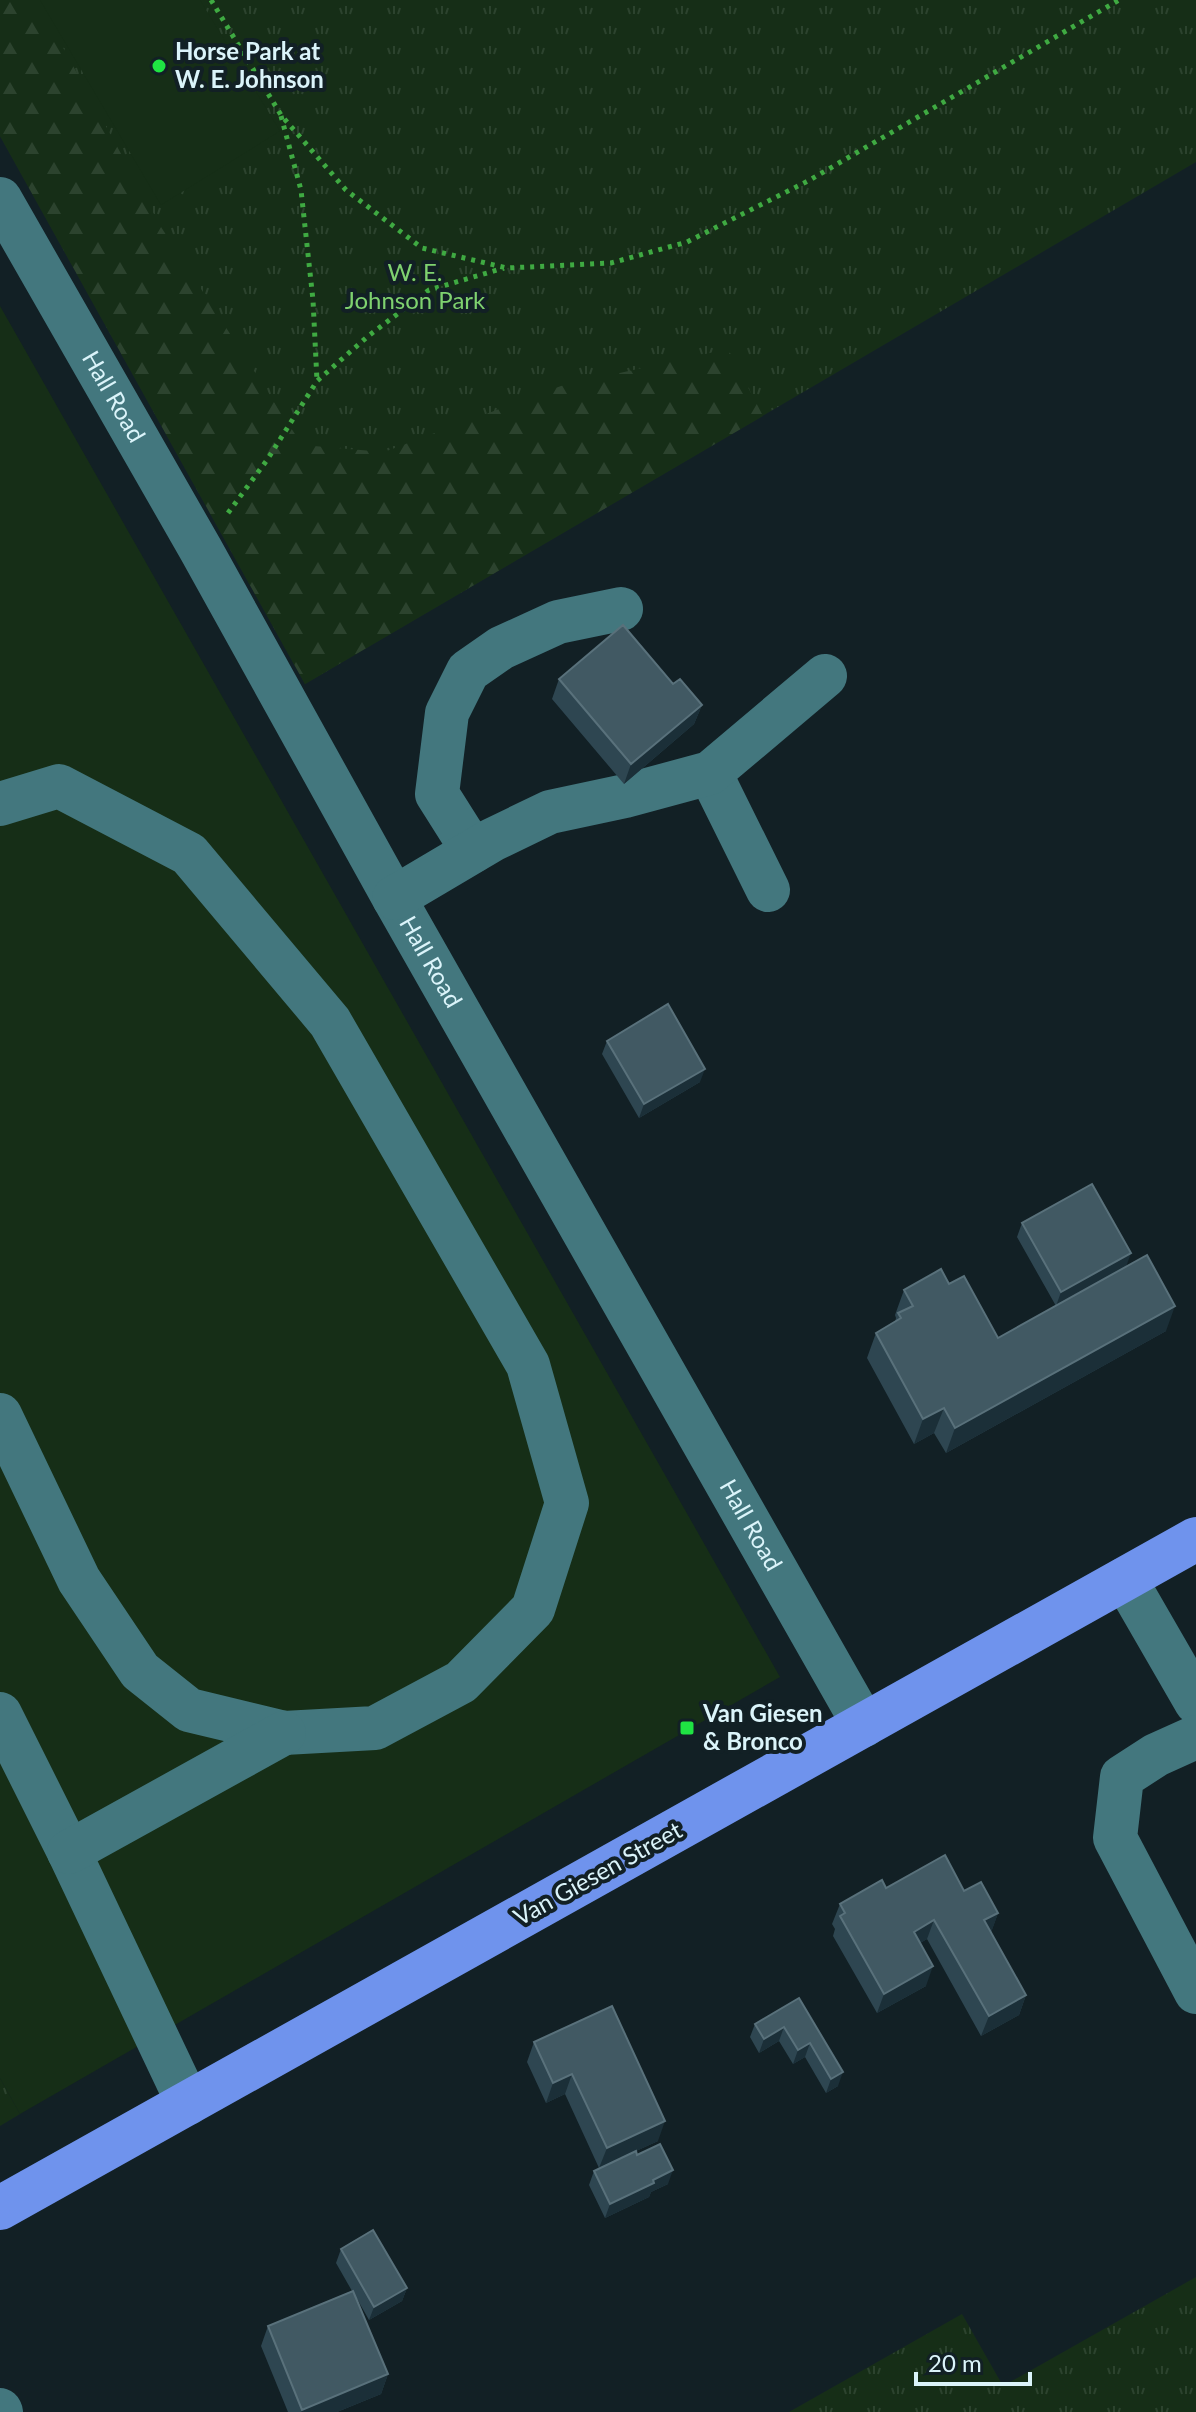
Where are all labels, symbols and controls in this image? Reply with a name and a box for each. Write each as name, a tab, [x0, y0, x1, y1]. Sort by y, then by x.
place label: Horse Park at W. E. Johnson	[175, 36, 324, 93]
marker: Horse Park at W. E. Johnson	[150, 57, 168, 75]
park label: W. E. Johnson Park	[345, 257, 486, 314]
street label: Hall Road	[77, 345, 152, 447]
street label: Hall Road	[394, 910, 469, 1012]
street label: Hall Road	[714, 1474, 789, 1576]
place label: Van Giesen & Bronco	[702, 1698, 823, 1755]
marker: Van Giesen & Bronco	[678, 1719, 696, 1737]
street label: Van Giesen Street	[508, 1814, 687, 1931]
scale bar	[916, 2336, 1030, 2386]
text: 20 m	[928, 2348, 982, 2377]

